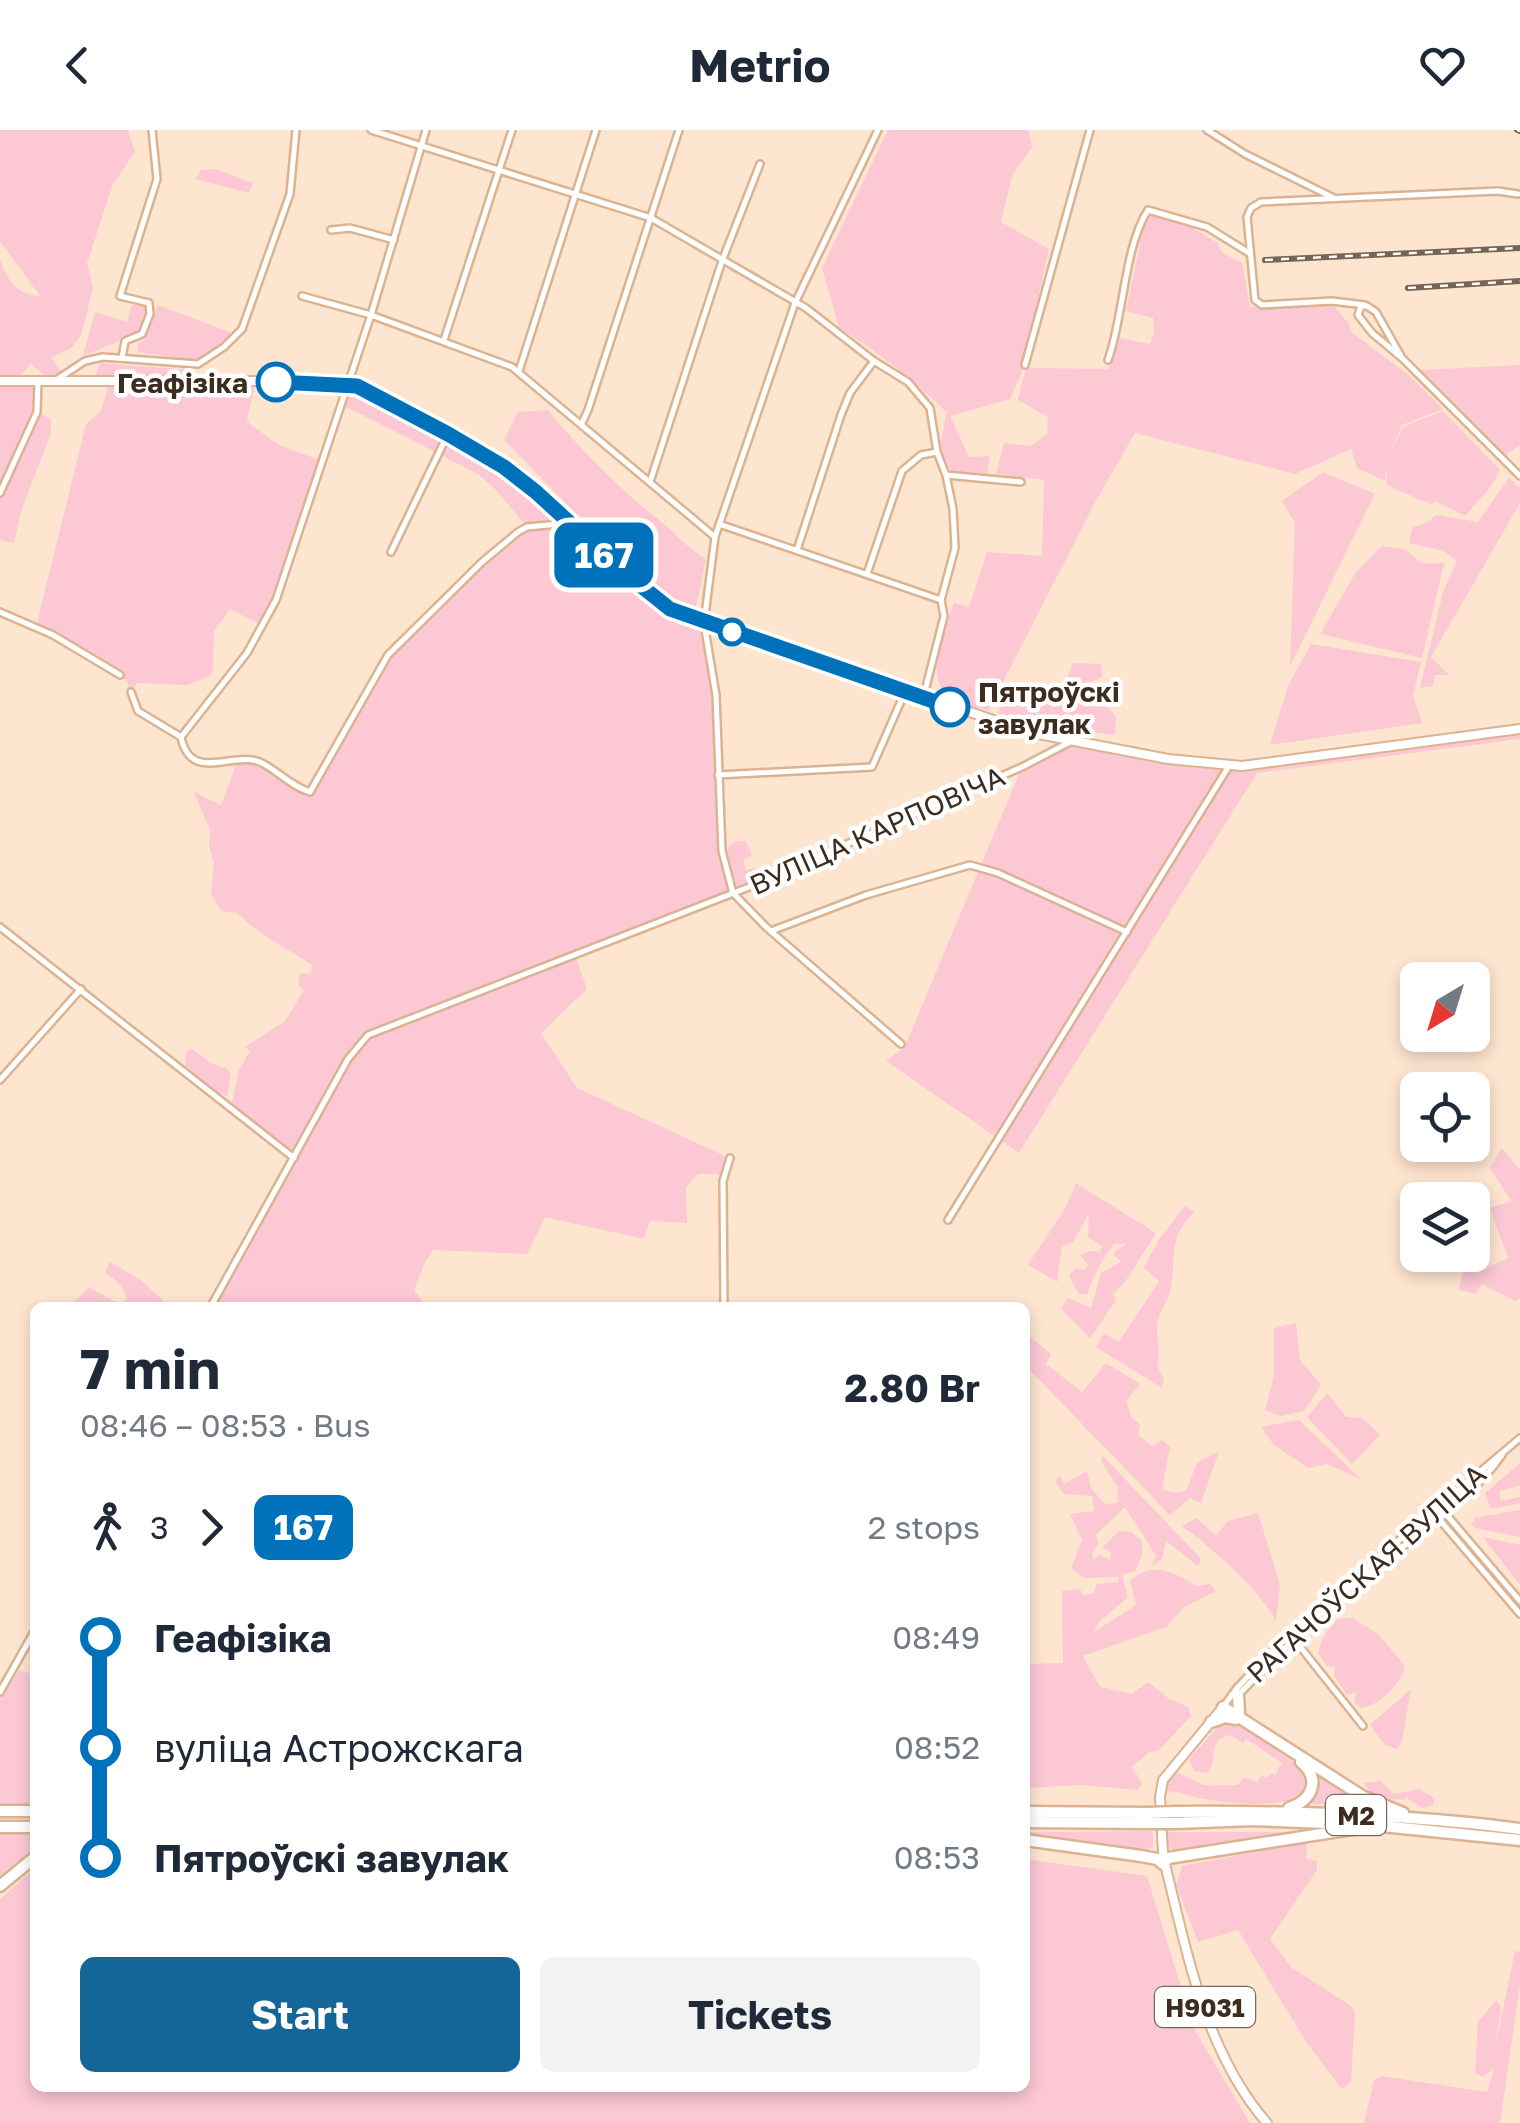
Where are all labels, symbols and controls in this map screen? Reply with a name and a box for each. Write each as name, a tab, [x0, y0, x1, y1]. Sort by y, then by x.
icon: back	[50, 38, 105, 93]
text: Metrio	[689, 38, 831, 92]
icon: heart	[1415, 38, 1470, 93]
marker: Геафізіка	[257, 363, 295, 401]
place label: Геафізіка	[117, 366, 248, 399]
line badge: 167	[546, 522, 662, 588]
text: 167	[574, 534, 634, 576]
unlabelled marker	[719, 619, 745, 645]
place label: Пятроўскі завулак	[978, 675, 1120, 740]
marker: Пятроўскі завулак	[931, 688, 969, 726]
street label: ВУЛІЦА КАРПОВІЧА	[744, 759, 1010, 901]
north arrow	[1400, 962, 1490, 1052]
map controls	[1400, 962, 1490, 1272]
button: locate	[1400, 1072, 1490, 1162]
button: layers	[1400, 1182, 1490, 1272]
text: 7 min	[80, 1335, 220, 1401]
text: 2.80 Br	[845, 1365, 980, 1410]
text: 08:46 – 08:53 · Bus	[80, 1406, 370, 1444]
street label: РАГАЧОЎСКАЯ ВУЛІЦА	[1240, 1457, 1492, 1689]
icon: walk	[80, 1500, 135, 1555]
icon: forward	[184, 1500, 239, 1555]
text: 167	[274, 1506, 333, 1548]
text: 3	[150, 1508, 169, 1546]
text: 2 stops	[868, 1508, 980, 1546]
text: Геафізіка	[154, 1615, 332, 1660]
text: 08:49	[892, 1618, 980, 1656]
text: вуліца Астрожскага	[154, 1725, 524, 1770]
text: 08:52	[894, 1728, 980, 1766]
road number: М2	[1326, 1795, 1386, 1835]
text: Пятроўскі завулак	[154, 1835, 509, 1880]
text: 08:53	[894, 1838, 980, 1876]
button: Start	[80, 1957, 520, 2072]
button: Tickets	[540, 1957, 980, 2072]
road number: Н9031	[1155, 1987, 1255, 2027]

